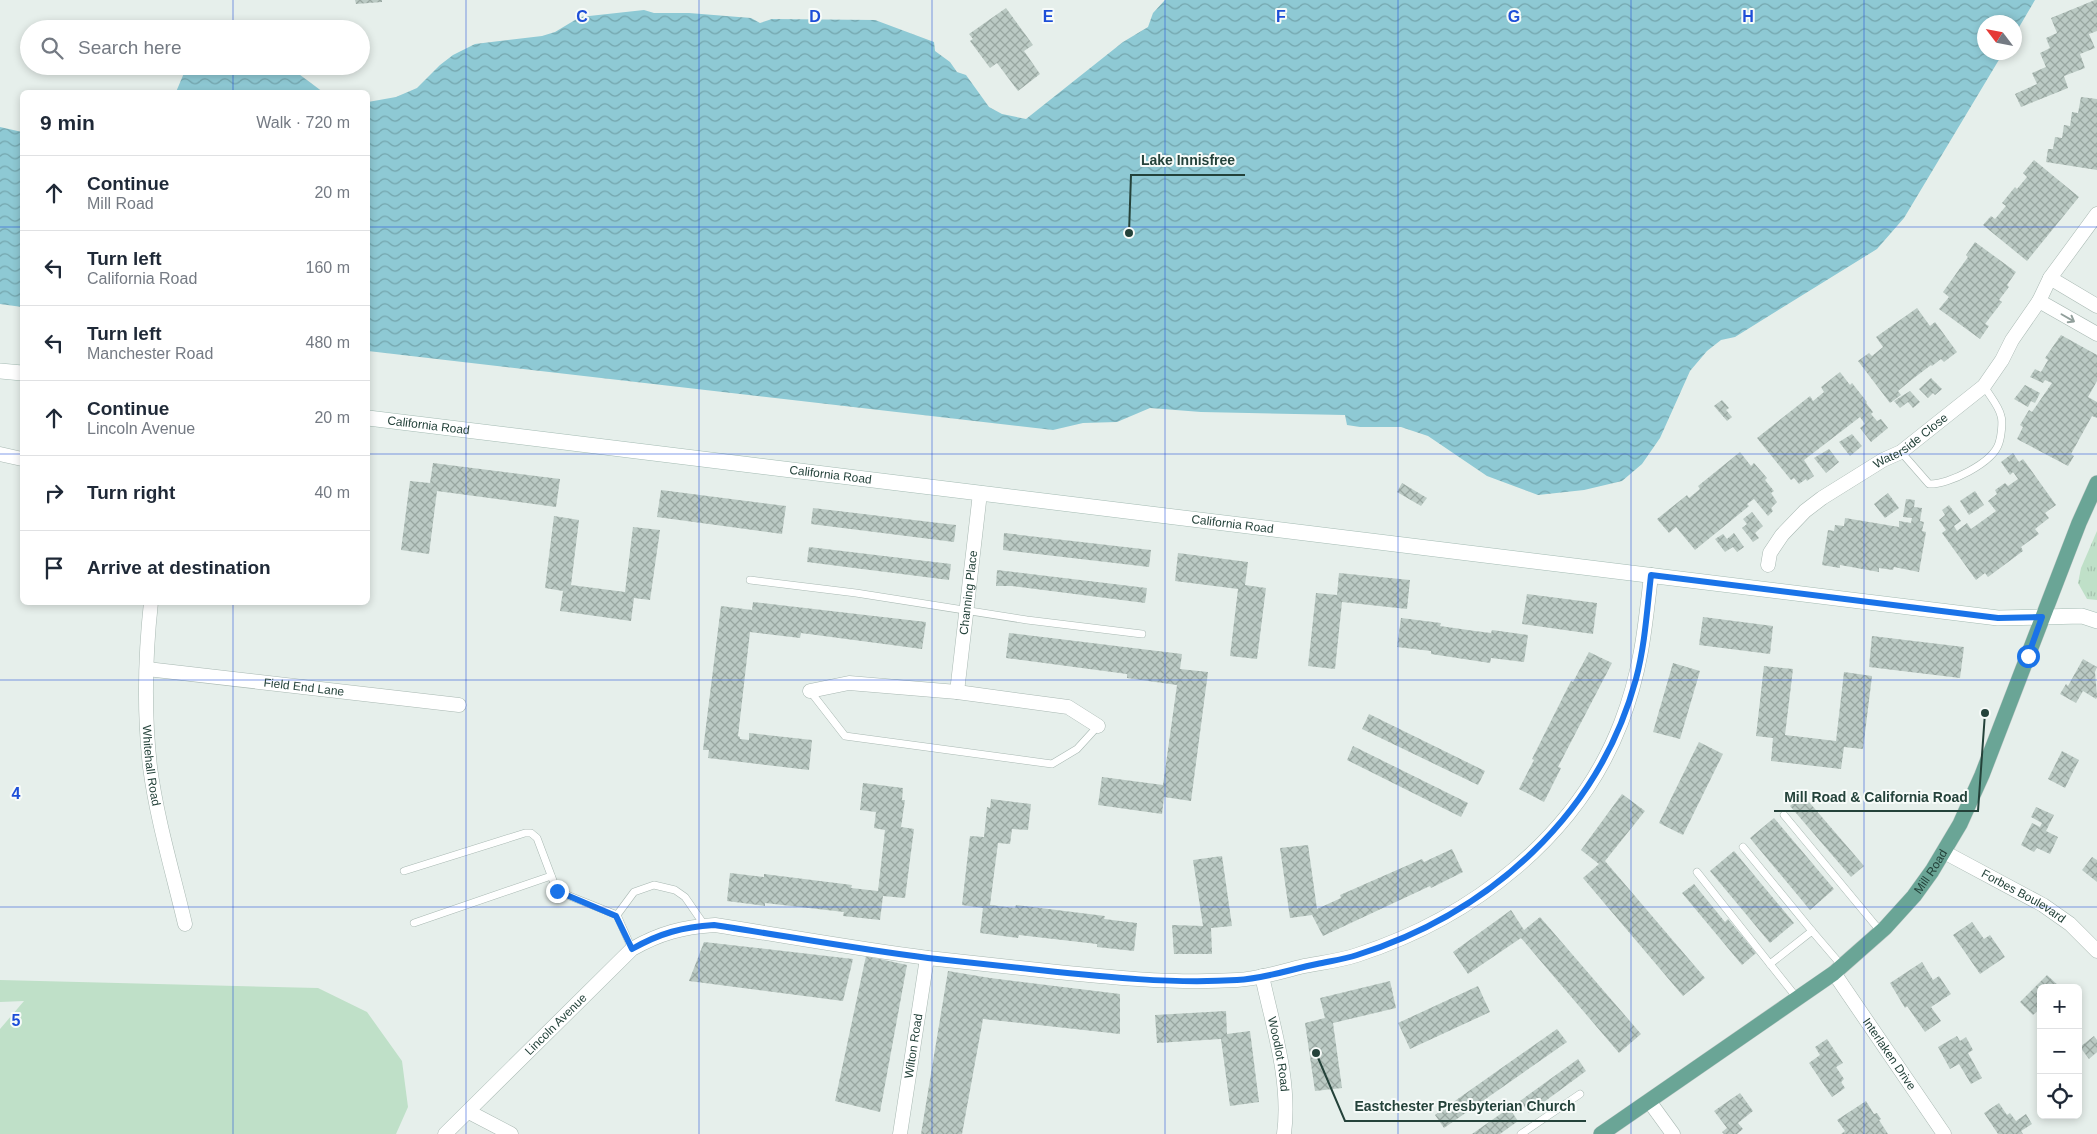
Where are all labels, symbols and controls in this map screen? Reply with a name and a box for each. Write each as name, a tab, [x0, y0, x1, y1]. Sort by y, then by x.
text: C	[576, 8, 588, 25]
text: D	[809, 8, 821, 25]
text: E	[1043, 8, 1054, 25]
text: F	[1276, 8, 1286, 25]
text: G	[1508, 8, 1520, 25]
text: H	[1742, 8, 1754, 25]
north arrow	[1977, 15, 2022, 60]
search box	[20, 20, 370, 75]
icon: search	[38, 34, 66, 62]
text: Search here	[78, 37, 182, 58]
text: 9 min	[40, 111, 95, 134]
text: Walk · 720 m	[256, 114, 350, 131]
callout: Lake Innisfree	[1131, 146, 1245, 175]
text: Lake Innisfree	[1141, 152, 1235, 168]
text: Continue	[87, 173, 169, 194]
icon: ahead	[40, 179, 68, 207]
text: 20 m	[314, 184, 350, 201]
text: Mill Road	[87, 195, 154, 212]
text: Turn left	[87, 248, 162, 269]
icon: left	[40, 254, 68, 282]
text: 160 m	[306, 259, 350, 276]
text: California Road	[87, 270, 197, 287]
one-way arrow	[2060, 313, 2074, 323]
text: Turn left	[87, 323, 162, 344]
icon: left	[40, 329, 68, 357]
text: 480 m	[306, 334, 350, 351]
text: Manchester Road	[87, 345, 213, 362]
text: Continue	[87, 398, 169, 419]
icon: ahead	[40, 404, 68, 432]
text: 20 m	[314, 409, 350, 426]
street label: Waterside Close	[1871, 410, 1951, 471]
street label: California Road	[387, 413, 471, 437]
text: Lincoln Avenue	[87, 420, 195, 437]
street label: California Road	[789, 463, 873, 487]
icon: right	[40, 479, 68, 507]
text: Turn right	[87, 482, 175, 503]
text: 40 m	[314, 484, 350, 501]
street label: California Road	[1191, 512, 1274, 536]
street label: Channing Place	[957, 549, 980, 636]
icon: arrive	[40, 554, 68, 582]
text: Arrive at destination	[87, 557, 271, 578]
route start	[2017, 645, 2040, 668]
street label: Field End Lane	[263, 676, 345, 699]
street label: Whitehall Road	[140, 725, 163, 807]
callout: Mill Road & California Road	[1774, 782, 1978, 811]
text: 4	[12, 785, 21, 802]
text: Mill Road & California Road	[1784, 789, 1968, 805]
street label: Mill Road	[1911, 847, 1950, 896]
street label: Forbes Boulevard	[1979, 866, 2068, 926]
route end	[546, 880, 569, 903]
map controls	[2037, 984, 2082, 1119]
button: +	[2037, 984, 2082, 1029]
street label: Lincoln Avenue	[522, 990, 590, 1058]
text: 5	[12, 1012, 21, 1029]
street label: Wilton Road	[902, 1013, 925, 1079]
street label: Woodlot Road	[1265, 1015, 1292, 1092]
street label: Interlaken Drive	[1860, 1015, 1919, 1093]
button: −	[2037, 1029, 2082, 1074]
button: locate	[2037, 1074, 2082, 1119]
callout: Eastchester Presbyterian Church	[1345, 1092, 1586, 1121]
text: Eastchester Presbyterian Church	[1355, 1098, 1575, 1114]

